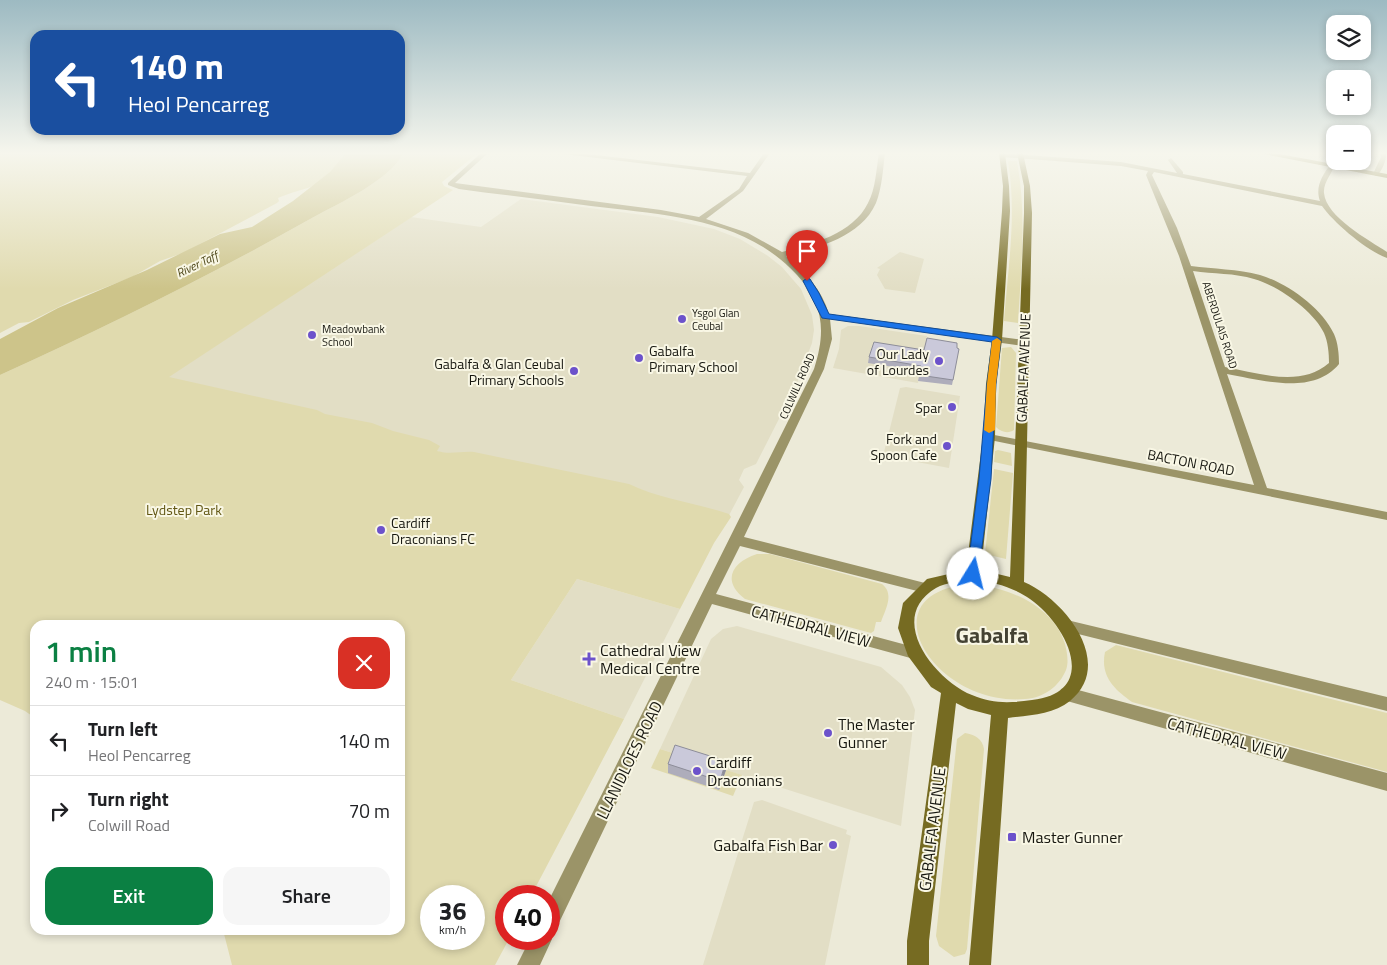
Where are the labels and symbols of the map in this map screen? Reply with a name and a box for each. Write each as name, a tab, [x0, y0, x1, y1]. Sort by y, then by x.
pin	[786, 230, 828, 281]
water label: River Taff	[173, 245, 223, 282]
street label: ABERDULAIS ROAD	[1198, 279, 1242, 371]
place label: Ysgol Glan Ceubal	[692, 305, 739, 334]
marker: Ysgol Glan Ceubal	[676, 313, 688, 325]
street label: GABALFA AVENUE	[1011, 313, 1035, 423]
place label: Meadowbank School	[322, 321, 385, 350]
marker: Meadowbank School	[306, 329, 318, 341]
place label: Gabalfa Primary School	[649, 340, 738, 377]
place label: Our Lady of Lourdes	[867, 343, 929, 380]
street label: COLWILL ROAD	[775, 350, 819, 422]
marker: Gabalfa Primary School	[633, 352, 645, 364]
place label: Gabalfa & Glan Ceubal Primary Schools	[434, 353, 564, 390]
marker: Our Lady of Lourdes	[933, 355, 945, 367]
marker: Gabalfa & Glan Ceubal Primary Schools	[568, 365, 580, 377]
place label: Spar	[915, 397, 942, 418]
marker: Spar	[946, 401, 958, 413]
place label: Fork and Spoon Cafe	[870, 428, 937, 465]
marker: Fork and Spoon Cafe	[941, 440, 953, 452]
street label: BACTON ROAD	[1146, 443, 1236, 481]
park label: Lydstep Park	[146, 499, 222, 520]
place label: Cardiff Draconians FC	[391, 512, 475, 549]
marker: Cardiff Draconians FC	[375, 524, 387, 536]
position arrow	[946, 547, 998, 599]
street label: CATHEDRAL VIEW	[749, 599, 873, 653]
district label: Gabalfa	[956, 618, 1028, 652]
place label: Cathedral View Medical Centre	[600, 638, 701, 680]
marker: Cathedral View Medical Centre	[582, 652, 596, 666]
street label: LLANIDLOES ROAD	[590, 697, 668, 823]
street label: CATHEDRAL VIEW	[1165, 711, 1289, 765]
place label: The Master Gunner	[838, 712, 915, 754]
marker: The Master Gunner	[822, 727, 834, 739]
place label: Cardiff Draconians	[707, 750, 782, 792]
marker: Cardiff Draconians	[691, 765, 703, 777]
street label: GABALFA AVENUE	[913, 766, 952, 892]
place label: Master Gunner	[1022, 825, 1123, 849]
marker: Master Gunner	[1006, 831, 1018, 843]
place label: Gabalfa Fish Bar	[713, 833, 823, 857]
marker: Gabalfa Fish Bar	[827, 839, 839, 851]
speed limit sign: 40	[495, 885, 560, 950]

